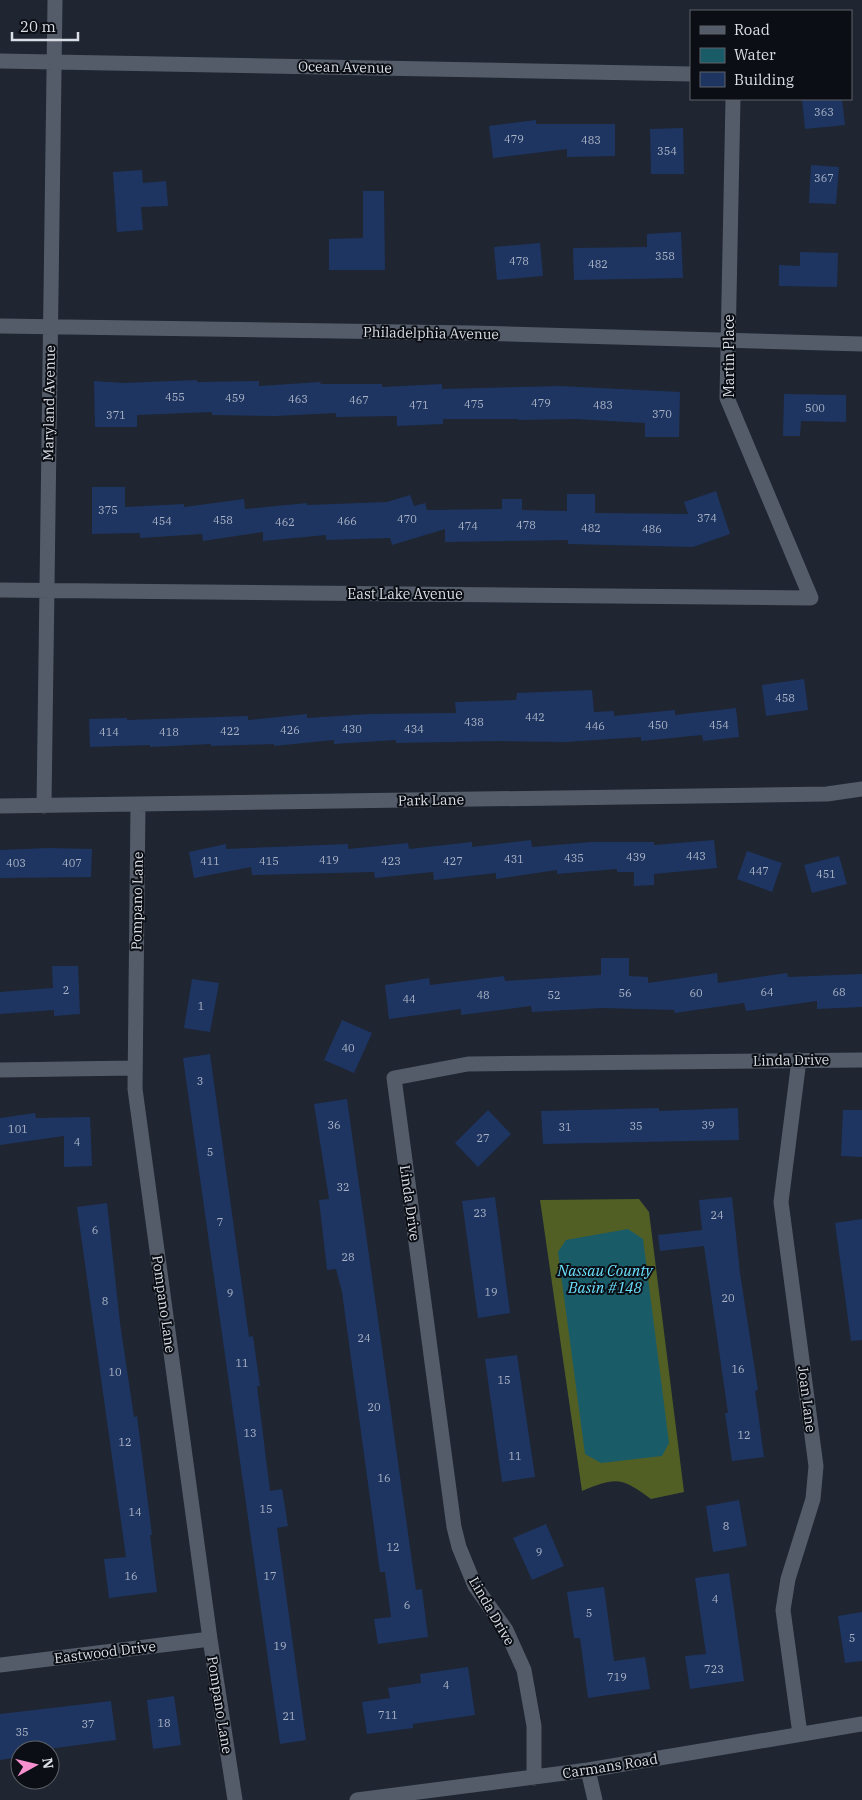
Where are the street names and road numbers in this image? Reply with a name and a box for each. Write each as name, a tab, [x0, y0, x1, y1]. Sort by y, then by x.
street label: Ocean Avenue	[298, 57, 392, 77]
street label: Martin Place	[720, 315, 738, 397]
street label: Philadelphia Avenue	[363, 323, 499, 343]
street label: Maryland Avenue	[39, 345, 59, 461]
street label: East Lake Avenue	[347, 585, 463, 603]
street label: Park Lane	[398, 790, 464, 810]
street label: Pompano Lane	[127, 852, 147, 950]
street label: Linda Drive	[753, 1050, 829, 1070]
street label: Linda Drive	[396, 1164, 424, 1242]
street label: Pompano Lane	[148, 1254, 180, 1354]
street label: Joan Lane	[794, 1365, 820, 1433]
street label: Linda Drive	[465, 1573, 519, 1649]
street label: Eastwood Drive	[53, 1637, 157, 1667]
street label: Pompano Lane	[203, 1655, 237, 1755]
street label: Carmans Road	[561, 1750, 659, 1782]

